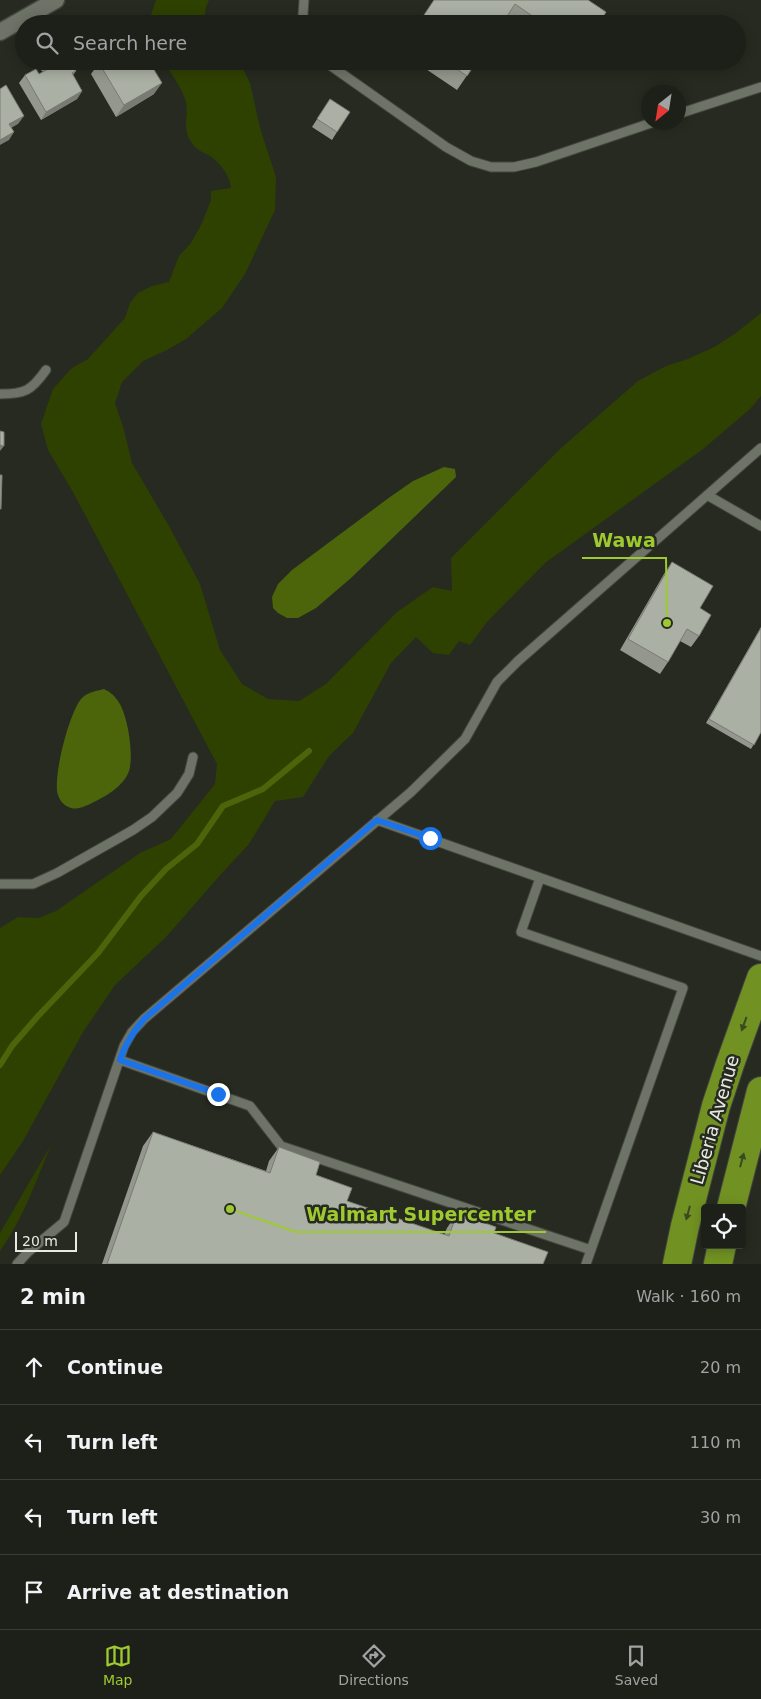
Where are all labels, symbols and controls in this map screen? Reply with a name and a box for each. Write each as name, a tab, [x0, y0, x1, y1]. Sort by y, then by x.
search box	[15, 15, 746, 70]
icon: search	[33, 29, 61, 57]
text: Search here	[73, 32, 187, 54]
north arrow	[641, 85, 686, 130]
callout: Wawa	[582, 524, 666, 558]
text: Wawa	[592, 529, 656, 551]
route start	[419, 827, 442, 850]
one-way arrow	[740, 1017, 748, 1032]
street label: Liberia Avenue	[686, 1053, 743, 1187]
route end	[207, 1083, 230, 1106]
one-way arrow	[738, 1153, 746, 1168]
callout: Walmart Supercenter	[296, 1198, 546, 1232]
text: Walmart Supercenter	[306, 1203, 536, 1225]
map controls	[701, 1204, 746, 1249]
button: locate	[701, 1204, 746, 1249]
one-way arrow	[684, 1206, 692, 1221]
scale bar	[15, 1229, 78, 1252]
text: 20 m	[22, 1233, 58, 1249]
text: 2 min	[20, 1285, 86, 1309]
text: Walk · 160 m	[636, 1287, 741, 1306]
icon: ahead	[20, 1353, 48, 1381]
text: Continue	[67, 1356, 163, 1378]
text: 20 m	[700, 1358, 741, 1377]
icon: left	[20, 1428, 48, 1456]
text: Turn left	[67, 1431, 158, 1453]
text: 110 m	[690, 1433, 741, 1452]
icon: left	[20, 1503, 48, 1531]
text: Turn left	[67, 1506, 158, 1528]
text: 30 m	[700, 1508, 741, 1527]
icon: arrive	[20, 1578, 48, 1606]
text: Arrive at destination	[67, 1581, 289, 1603]
tab: Map	[103, 1642, 132, 1688]
tab: Directions	[338, 1642, 409, 1688]
tab: Saved	[615, 1642, 658, 1688]

